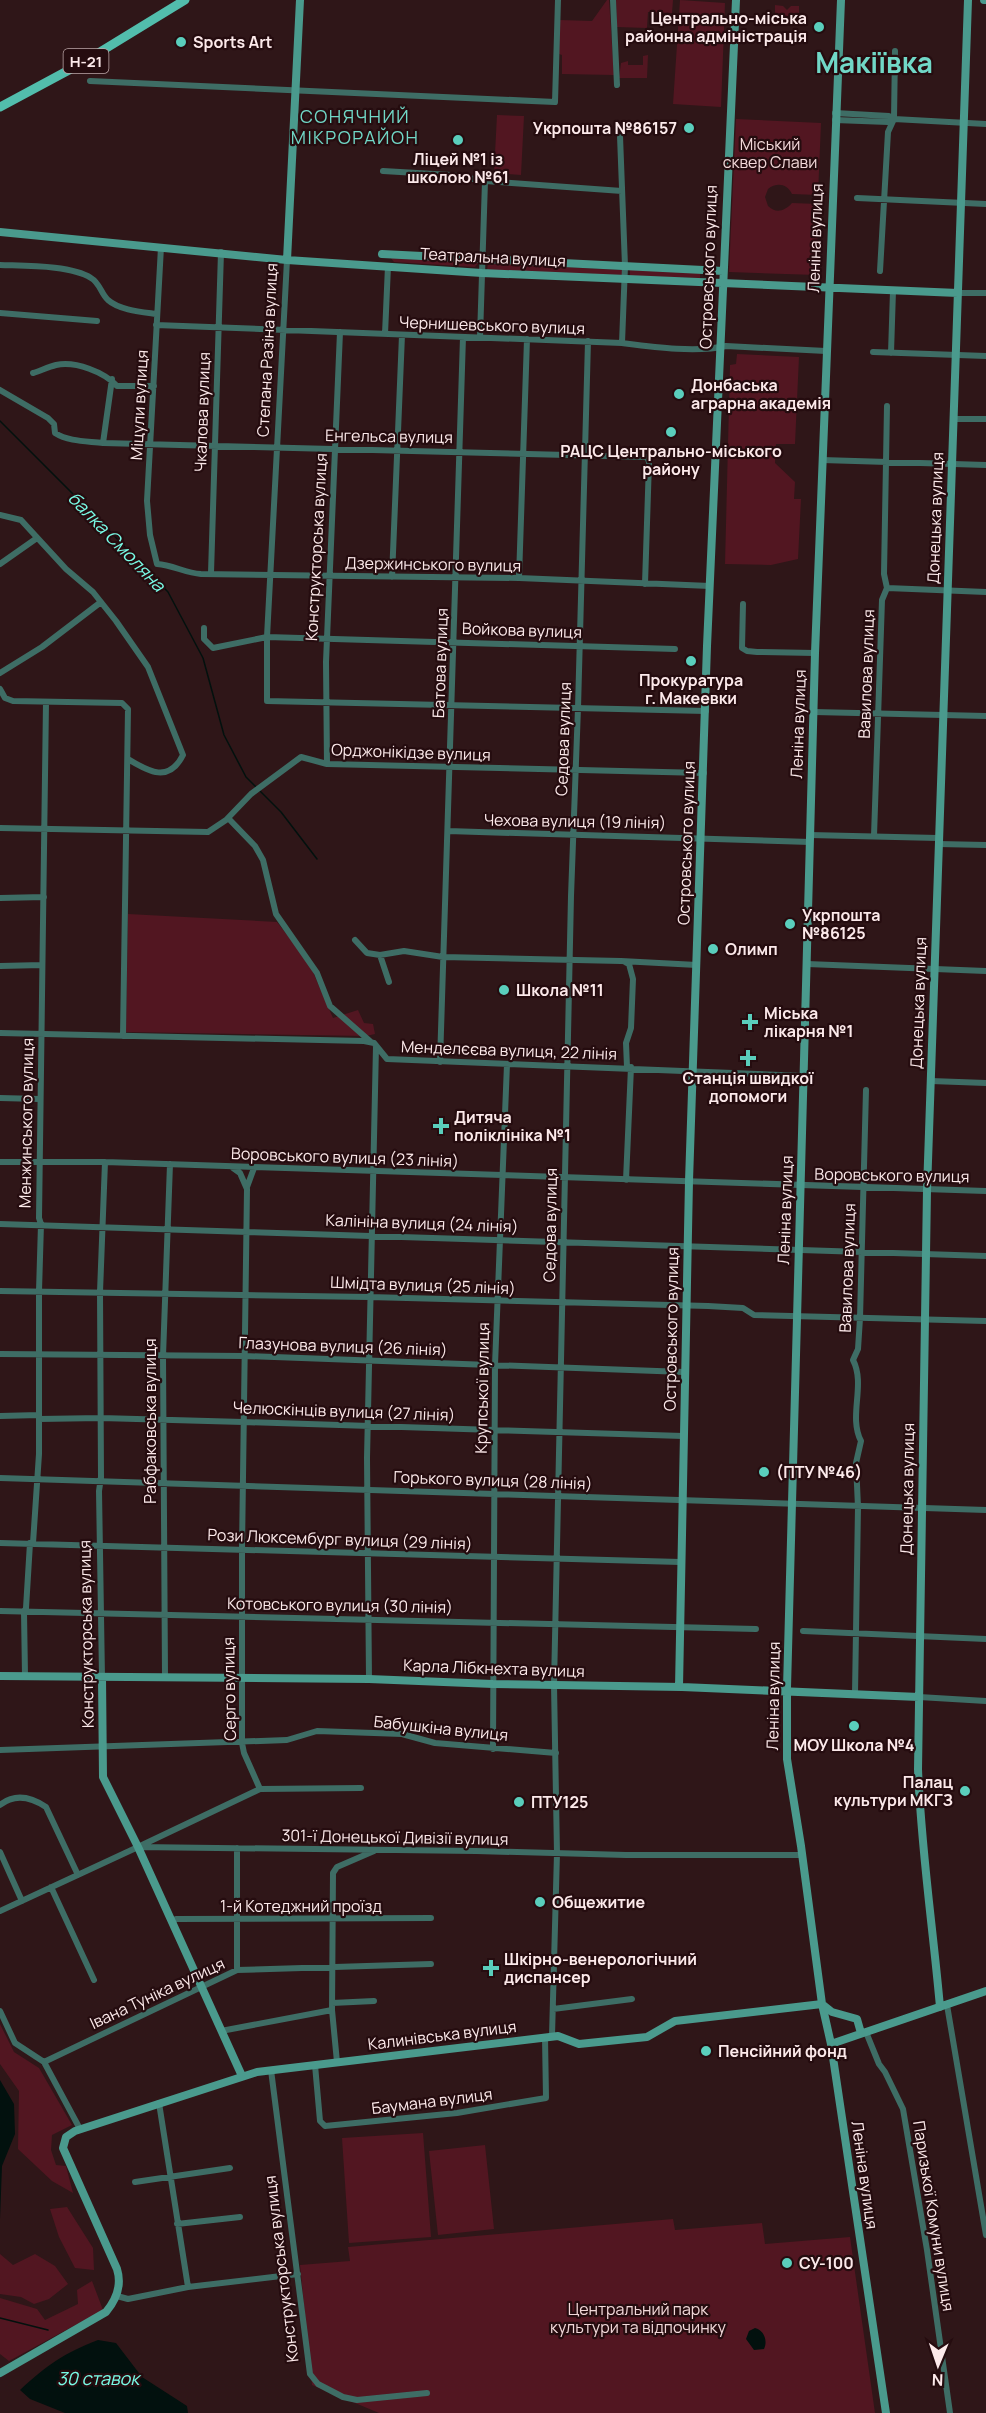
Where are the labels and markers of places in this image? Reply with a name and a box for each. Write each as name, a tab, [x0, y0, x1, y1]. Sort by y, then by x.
place label: Центрально-міська районна адміністрація	[625, 7, 807, 47]
marker: Центрально-міська районна адміністрація	[812, 20, 826, 34]
place label: Sports Art	[193, 31, 273, 53]
marker: Sports Art	[174, 35, 188, 49]
place label: Укрпошта №86157	[533, 117, 677, 139]
marker: Укрпошта №86157	[682, 121, 696, 135]
marker: Ліцей №1 із школою №61	[451, 133, 465, 147]
place label: Ліцей №1 із школою №61	[407, 148, 509, 188]
place label: Донбаська аграрна академія	[691, 374, 831, 414]
marker: Донбаська аграрна академія	[672, 387, 686, 401]
marker: РАЦС Центрально-міського району	[664, 425, 678, 439]
place label: РАЦС Центрально-міського району	[560, 440, 782, 480]
marker: Прокуратура г. Макеевки	[684, 654, 698, 668]
place label: Прокуратура г. Макеевки	[639, 669, 743, 709]
place label: Укрпошта №86125	[802, 904, 880, 944]
marker: Укрпошта №86125	[783, 917, 797, 931]
place label: Олимп	[725, 938, 778, 960]
marker: Олимп	[706, 942, 720, 956]
place label: Школа №11	[516, 979, 604, 1001]
marker: Школа №11	[497, 983, 511, 997]
place label: Міська лікарня №1	[764, 1002, 853, 1042]
marker: Міська лікарня №1	[741, 1013, 759, 1031]
marker: Станція швидкої допомоги	[739, 1049, 757, 1067]
place label: Станція швидкої допомоги	[682, 1067, 814, 1107]
place label: Дитяча поліклініка №1	[454, 1106, 571, 1146]
marker: Дитяча поліклініка №1	[432, 1117, 450, 1135]
place label: (ПТУ №46)	[776, 1461, 862, 1483]
marker: (ПТУ №46)	[757, 1465, 771, 1479]
marker: МОУ Школа №4	[847, 1719, 861, 1733]
place label: МОУ Школа №4	[793, 1734, 915, 1756]
place label: Палац культури МКГЗ	[834, 1771, 954, 1811]
marker: Палац культури МКГЗ	[958, 1784, 972, 1798]
place label: ПТУ125	[531, 1791, 588, 1813]
marker: ПТУ125	[512, 1795, 526, 1809]
place label: Общежитие	[552, 1891, 646, 1913]
marker: Общежитие	[533, 1895, 547, 1909]
place label: Шкірно-венерологічний диспансер	[504, 1948, 697, 1988]
marker: Шкірно-венерологічний диспансер	[482, 1959, 500, 1977]
place label: Пенсійний фонд	[718, 2040, 847, 2062]
marker: Пенсійний фонд	[699, 2044, 713, 2058]
place label: СУ-100	[799, 2252, 854, 2274]
marker: СУ-100	[780, 2256, 794, 2270]

